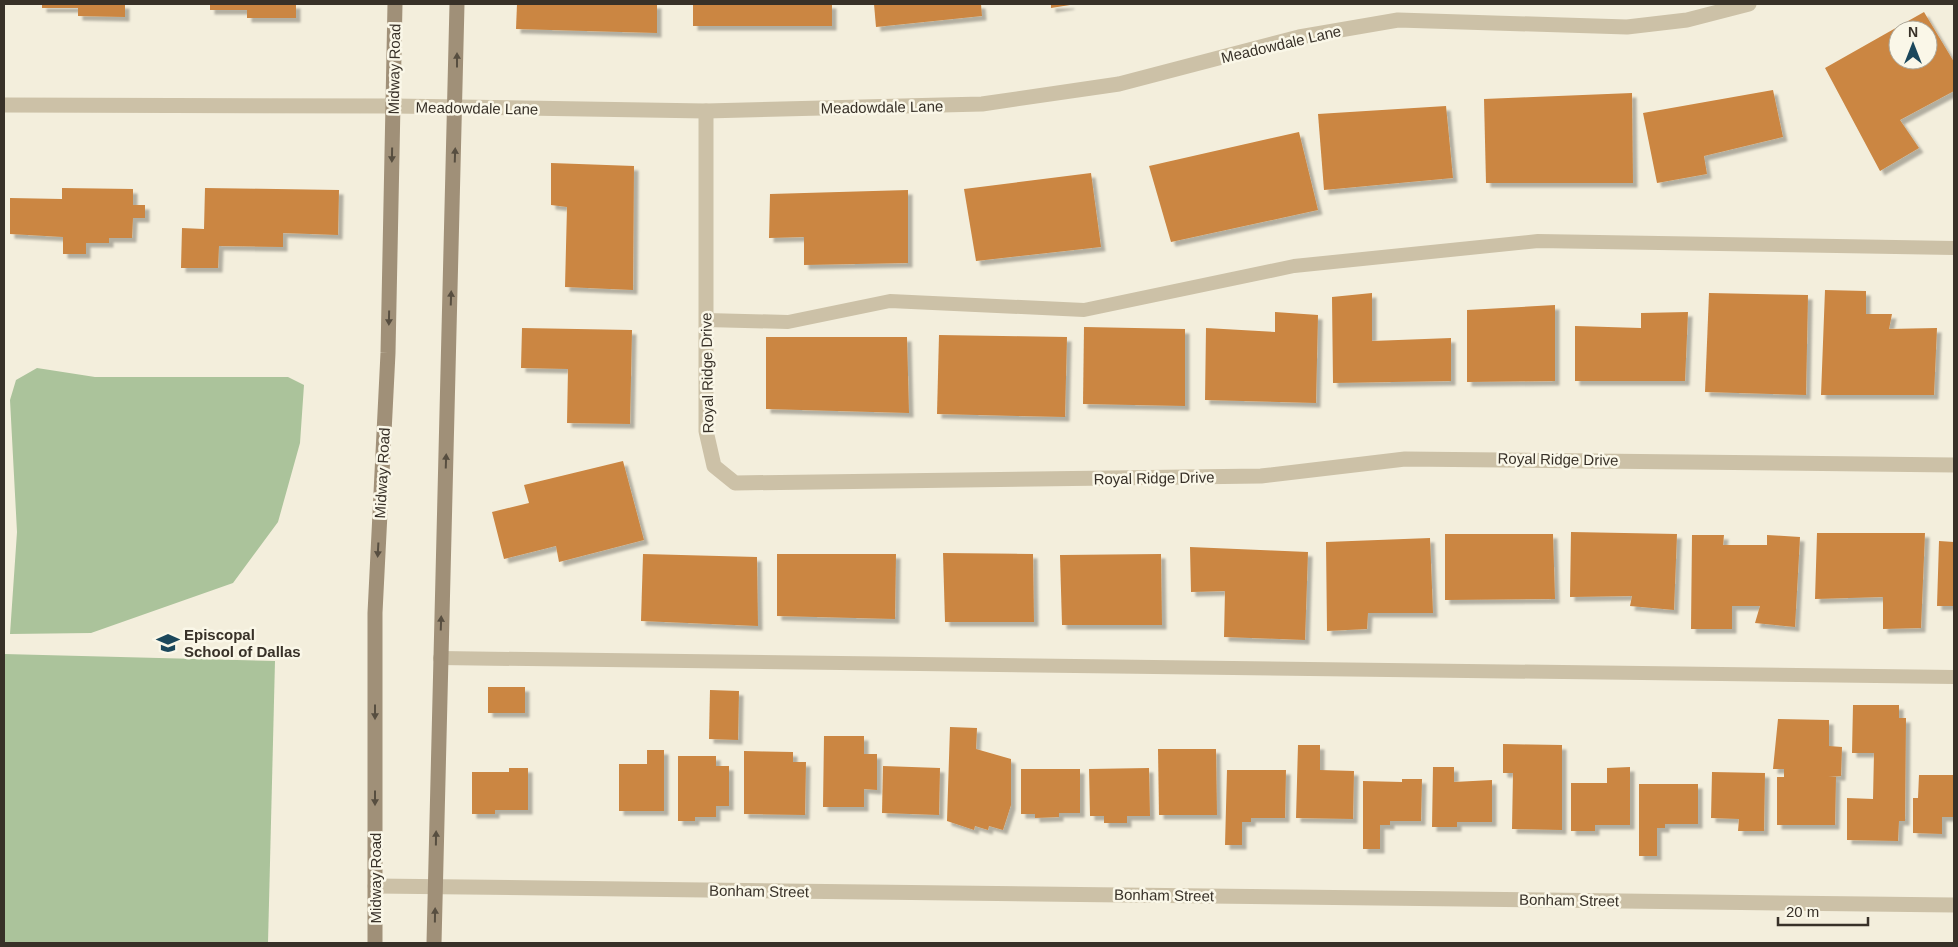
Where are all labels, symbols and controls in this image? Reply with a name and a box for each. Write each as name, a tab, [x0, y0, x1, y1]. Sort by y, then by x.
north arrow	[1888, 20, 1938, 70]
street label: Meadowdale Lane	[1219, 22, 1343, 66]
street label: Midway Road	[385, 23, 403, 115]
text: N	[1908, 24, 1918, 40]
one-way arrow	[453, 51, 461, 67]
street label: Meadowdale Lane	[821, 97, 943, 117]
street label: Meadowdale Lane	[416, 98, 538, 118]
one-way arrow	[388, 147, 396, 163]
one-way arrow	[451, 147, 459, 163]
one-way arrow	[447, 290, 455, 306]
one-way arrow	[385, 310, 393, 326]
street label: Royal Ridge Drive	[697, 312, 717, 434]
street label: Midway Road	[371, 427, 393, 519]
street label: Royal Ridge Drive	[1497, 449, 1619, 469]
one-way arrow	[442, 452, 450, 468]
street label: Royal Ridge Drive	[1093, 468, 1215, 488]
one-way arrow	[373, 542, 381, 558]
one-way arrow	[437, 615, 445, 631]
place label: Episcopal School of Dallas	[184, 626, 301, 660]
school or university icon: Episcopal School of Dallas	[155, 630, 181, 656]
one-way arrow	[371, 705, 379, 721]
one-way arrow	[371, 790, 379, 806]
one-way arrow	[432, 830, 440, 846]
street label: Midway Road	[367, 833, 384, 923]
street label: Bonham Street	[709, 882, 810, 900]
street label: Bonham Street	[1114, 886, 1215, 904]
street label: Bonham Street	[1519, 891, 1620, 909]
scale bar	[1778, 894, 1868, 926]
text: 20 m	[1786, 903, 1819, 920]
one-way arrow	[431, 907, 439, 923]

